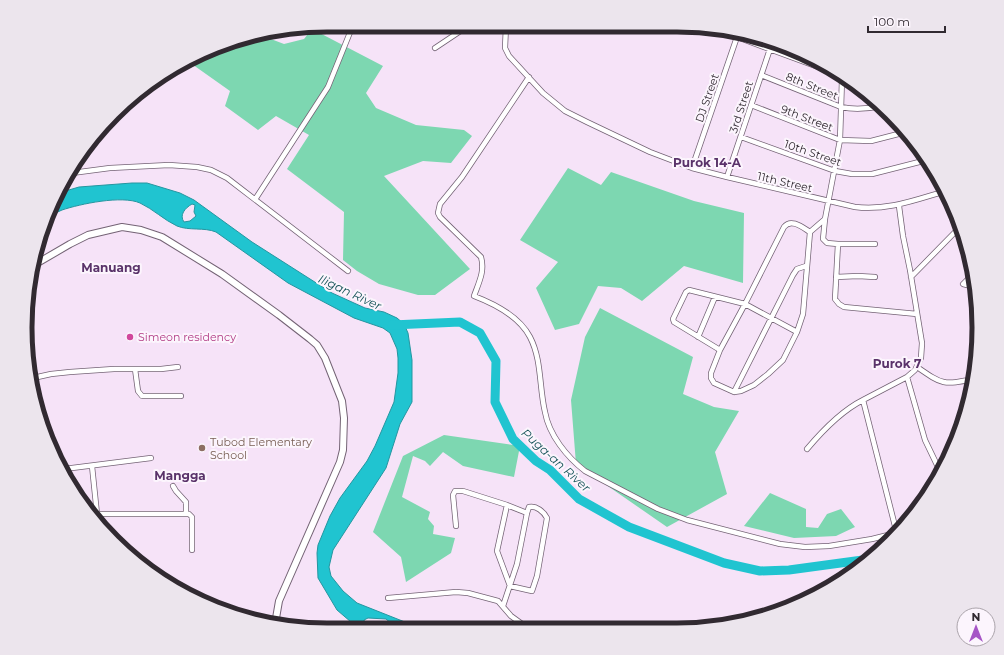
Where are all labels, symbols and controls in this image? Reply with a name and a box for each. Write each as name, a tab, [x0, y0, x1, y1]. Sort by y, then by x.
scale bar	[868, 8, 945, 34]
text: 100 m	[874, 14, 910, 29]
street label: 8th Street	[784, 69, 841, 103]
street label: DJ Street	[692, 71, 722, 124]
street label: 3rd Street	[726, 79, 756, 135]
street label: 9th Street	[779, 102, 836, 135]
street label: 10th Street	[783, 137, 844, 169]
district label: Purok 14-A	[673, 155, 742, 170]
street label: 11th Street	[756, 169, 814, 195]
district label: Manuang	[81, 260, 141, 275]
water label: Iligan River	[316, 271, 384, 313]
place label: Simeon residency	[138, 330, 236, 344]
marker: Simeon residency	[125, 332, 135, 342]
district label: Purok 7	[873, 356, 922, 371]
water label: Puga-an River	[518, 425, 594, 495]
place label: Tubod Elementary School	[210, 435, 312, 462]
marker: Tubod Elementary School	[197, 443, 207, 453]
district label: Mangga	[154, 468, 206, 483]
north arrow	[956, 607, 996, 647]
text: N	[972, 610, 980, 624]

